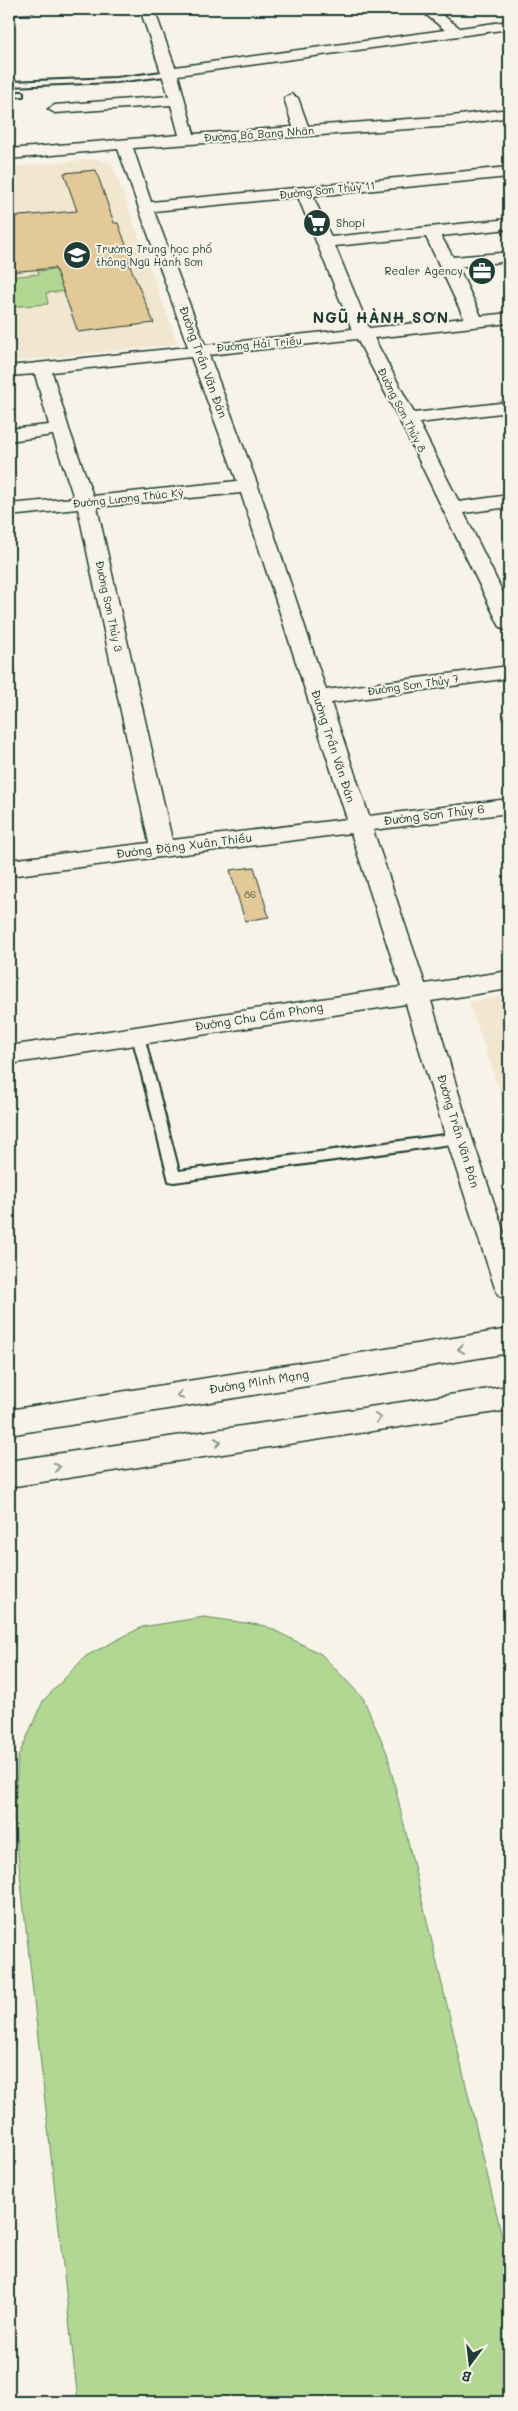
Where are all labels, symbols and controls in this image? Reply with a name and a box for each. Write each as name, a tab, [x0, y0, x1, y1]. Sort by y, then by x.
street label: Đường Bà Bang Nhãn	[203, 122, 315, 145]
street label: Đường Sơn Thủy 11	[278, 177, 376, 202]
supermarket icon: Shopi	[302, 208, 332, 238]
place label: Shopi	[336, 215, 365, 230]
school or university icon: Trường Trung học phổ thông Ngũ Hành Sơn	[62, 240, 92, 270]
place label: Trường Trung học phổ thông Ngũ Hành Sơn	[96, 241, 213, 269]
office icon: Realer Agency	[467, 256, 497, 286]
place label: Realer Agency	[385, 263, 463, 278]
street label: Đường Trần Văn Đán	[176, 304, 232, 420]
district label: NGŨ HÀNH SƠN	[313, 307, 449, 327]
street label: Đường Hải Triều	[216, 332, 302, 355]
street label: Đường Sơn Thủy 8	[375, 365, 430, 455]
street label: Đường Lương Thúc Kỳ	[72, 484, 184, 511]
street label: Đường Sơn Thủy 3	[92, 559, 127, 653]
street label: Đường Sơn Thủy 7	[366, 671, 460, 698]
street label: Đường Trần Văn Đán	[308, 687, 360, 804]
street label: Đường Sơn Thủy 6	[383, 800, 485, 828]
street label: Đường Đặng Xuân Thiều	[115, 829, 253, 861]
house number: 86	[244, 887, 256, 901]
street label: Đường Chu Cẩm Phong	[193, 998, 324, 1034]
street label: Đường Trần Văn Đán	[434, 1072, 484, 1189]
one-way arrow	[457, 1343, 466, 1353]
street label: Đường Minh Mạng	[208, 1365, 310, 1397]
one-way arrow	[176, 1389, 184, 1399]
one-way arrow	[374, 1413, 383, 1423]
one-way arrow	[213, 1438, 222, 1448]
one-way arrow	[53, 1462, 61, 1473]
north arrow	[446, 2338, 496, 2388]
text: B	[459, 2367, 474, 2387]

